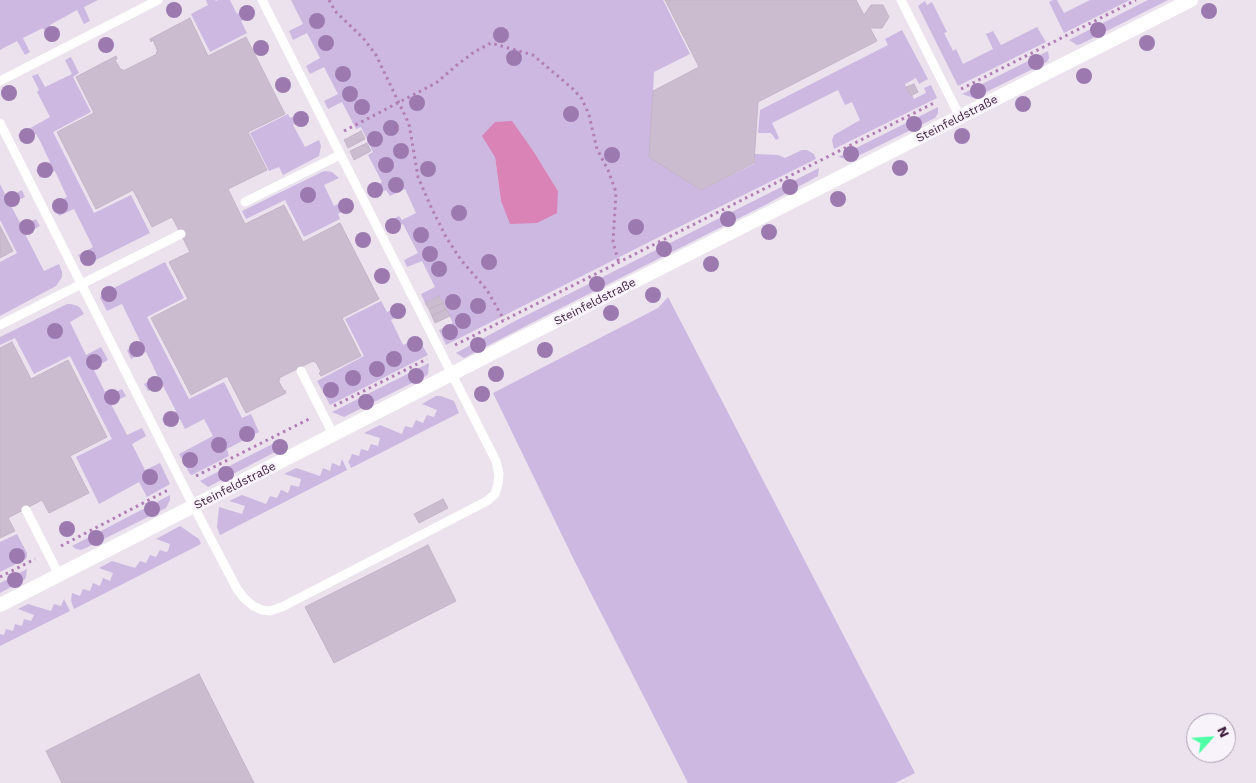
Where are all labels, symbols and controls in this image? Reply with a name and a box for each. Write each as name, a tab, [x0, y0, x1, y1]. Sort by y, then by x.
street label: Steinfeldstraße	[914, 92, 1000, 146]
street label: Steinfeldstraße	[552, 275, 638, 329]
street label: Steinfeldstraße	[192, 459, 278, 513]
north arrow	[1186, 713, 1236, 763]
text: N	[1214, 724, 1233, 740]

